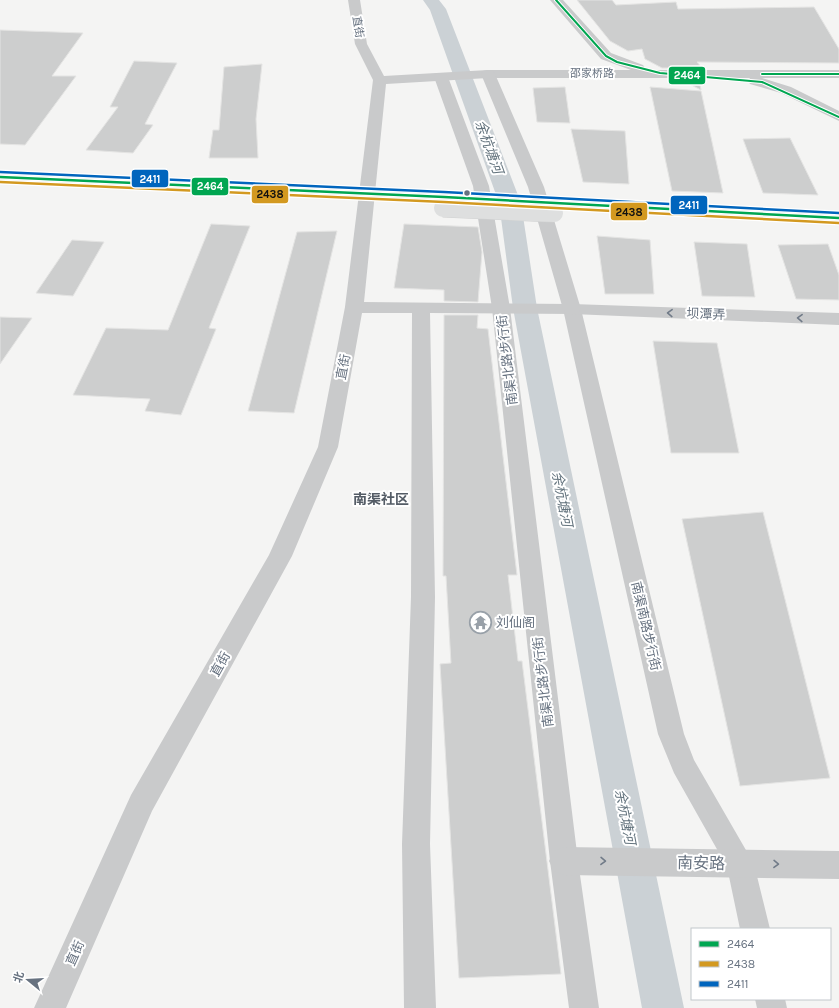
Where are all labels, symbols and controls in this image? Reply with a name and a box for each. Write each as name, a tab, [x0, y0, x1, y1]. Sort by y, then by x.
street label: 直街	[350, 15, 366, 39]
line badge: 2464	[668, 66, 706, 85]
street label: 邵家桥路	[570, 67, 614, 80]
text: 2464	[674, 69, 701, 82]
water label: 余杭塘河	[471, 118, 508, 179]
line badge: 2411	[131, 169, 169, 188]
text: 2411	[139, 173, 161, 186]
line badge: 2464	[191, 177, 229, 196]
text: 2464	[197, 180, 224, 193]
line badge: 2438	[251, 185, 289, 204]
text: 2438	[256, 188, 284, 201]
unlabelled marker	[462, 188, 472, 198]
line badge: 2411	[670, 195, 708, 215]
text: 2411	[678, 199, 700, 212]
line badge: 2438	[610, 202, 648, 221]
text: 2438	[615, 206, 643, 219]
street label: 坝潭弄	[686, 306, 726, 322]
one-way arrow	[667, 309, 673, 317]
street label: 南渠北路步行街	[494, 314, 520, 406]
one-way arrow	[797, 314, 803, 322]
street label: 直街	[333, 353, 353, 381]
water label: 余杭塘河	[548, 470, 576, 531]
district label: 南渠社区	[353, 491, 409, 508]
street label: 南渠南路步行街	[628, 580, 664, 672]
temple icon: 刘仙阁	[468, 609, 494, 635]
place label: 刘仙阁	[496, 615, 535, 630]
street label: 南渠北路步行街	[530, 636, 556, 728]
street label: 直街	[207, 649, 233, 679]
water label: 余杭塘河	[611, 788, 639, 849]
street label: 南安路	[677, 853, 725, 873]
one-way arrow	[600, 857, 606, 866]
one-way arrow	[773, 860, 779, 869]
legend	[691, 928, 831, 1000]
text: 2464	[727, 937, 755, 951]
street label: 直街	[63, 938, 87, 968]
text: 2438	[727, 957, 755, 971]
north arrow	[8, 960, 48, 1000]
text: 北	[11, 970, 27, 984]
text: 2411	[727, 977, 749, 991]

